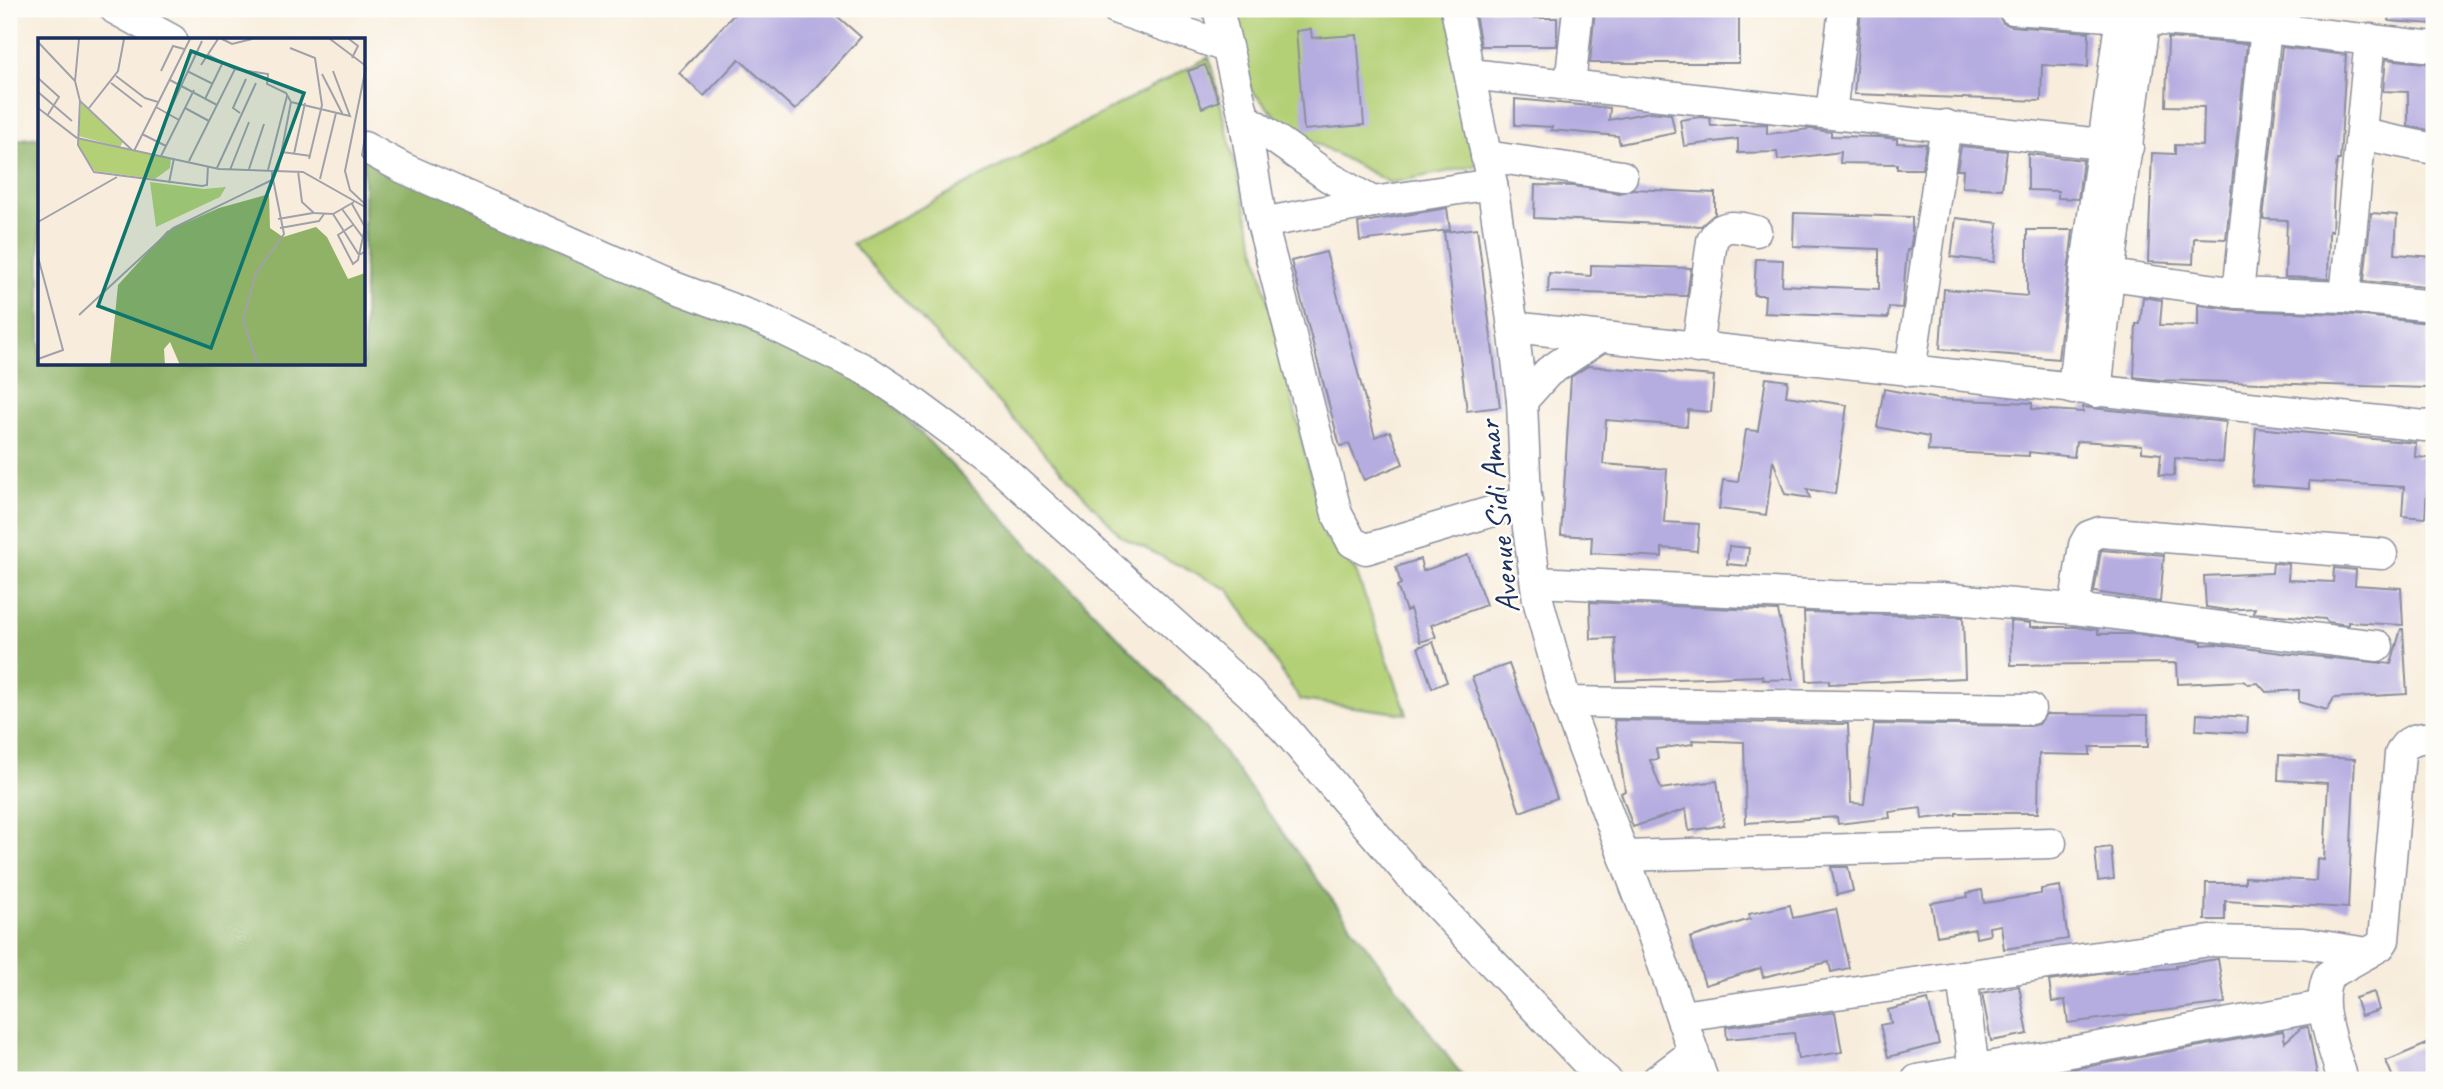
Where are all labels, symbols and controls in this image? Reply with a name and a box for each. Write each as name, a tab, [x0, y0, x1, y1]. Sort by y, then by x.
inset map	[38, 38, 366, 366]
street label: Avenue Sidi Amar	[1467, 416, 1529, 616]

